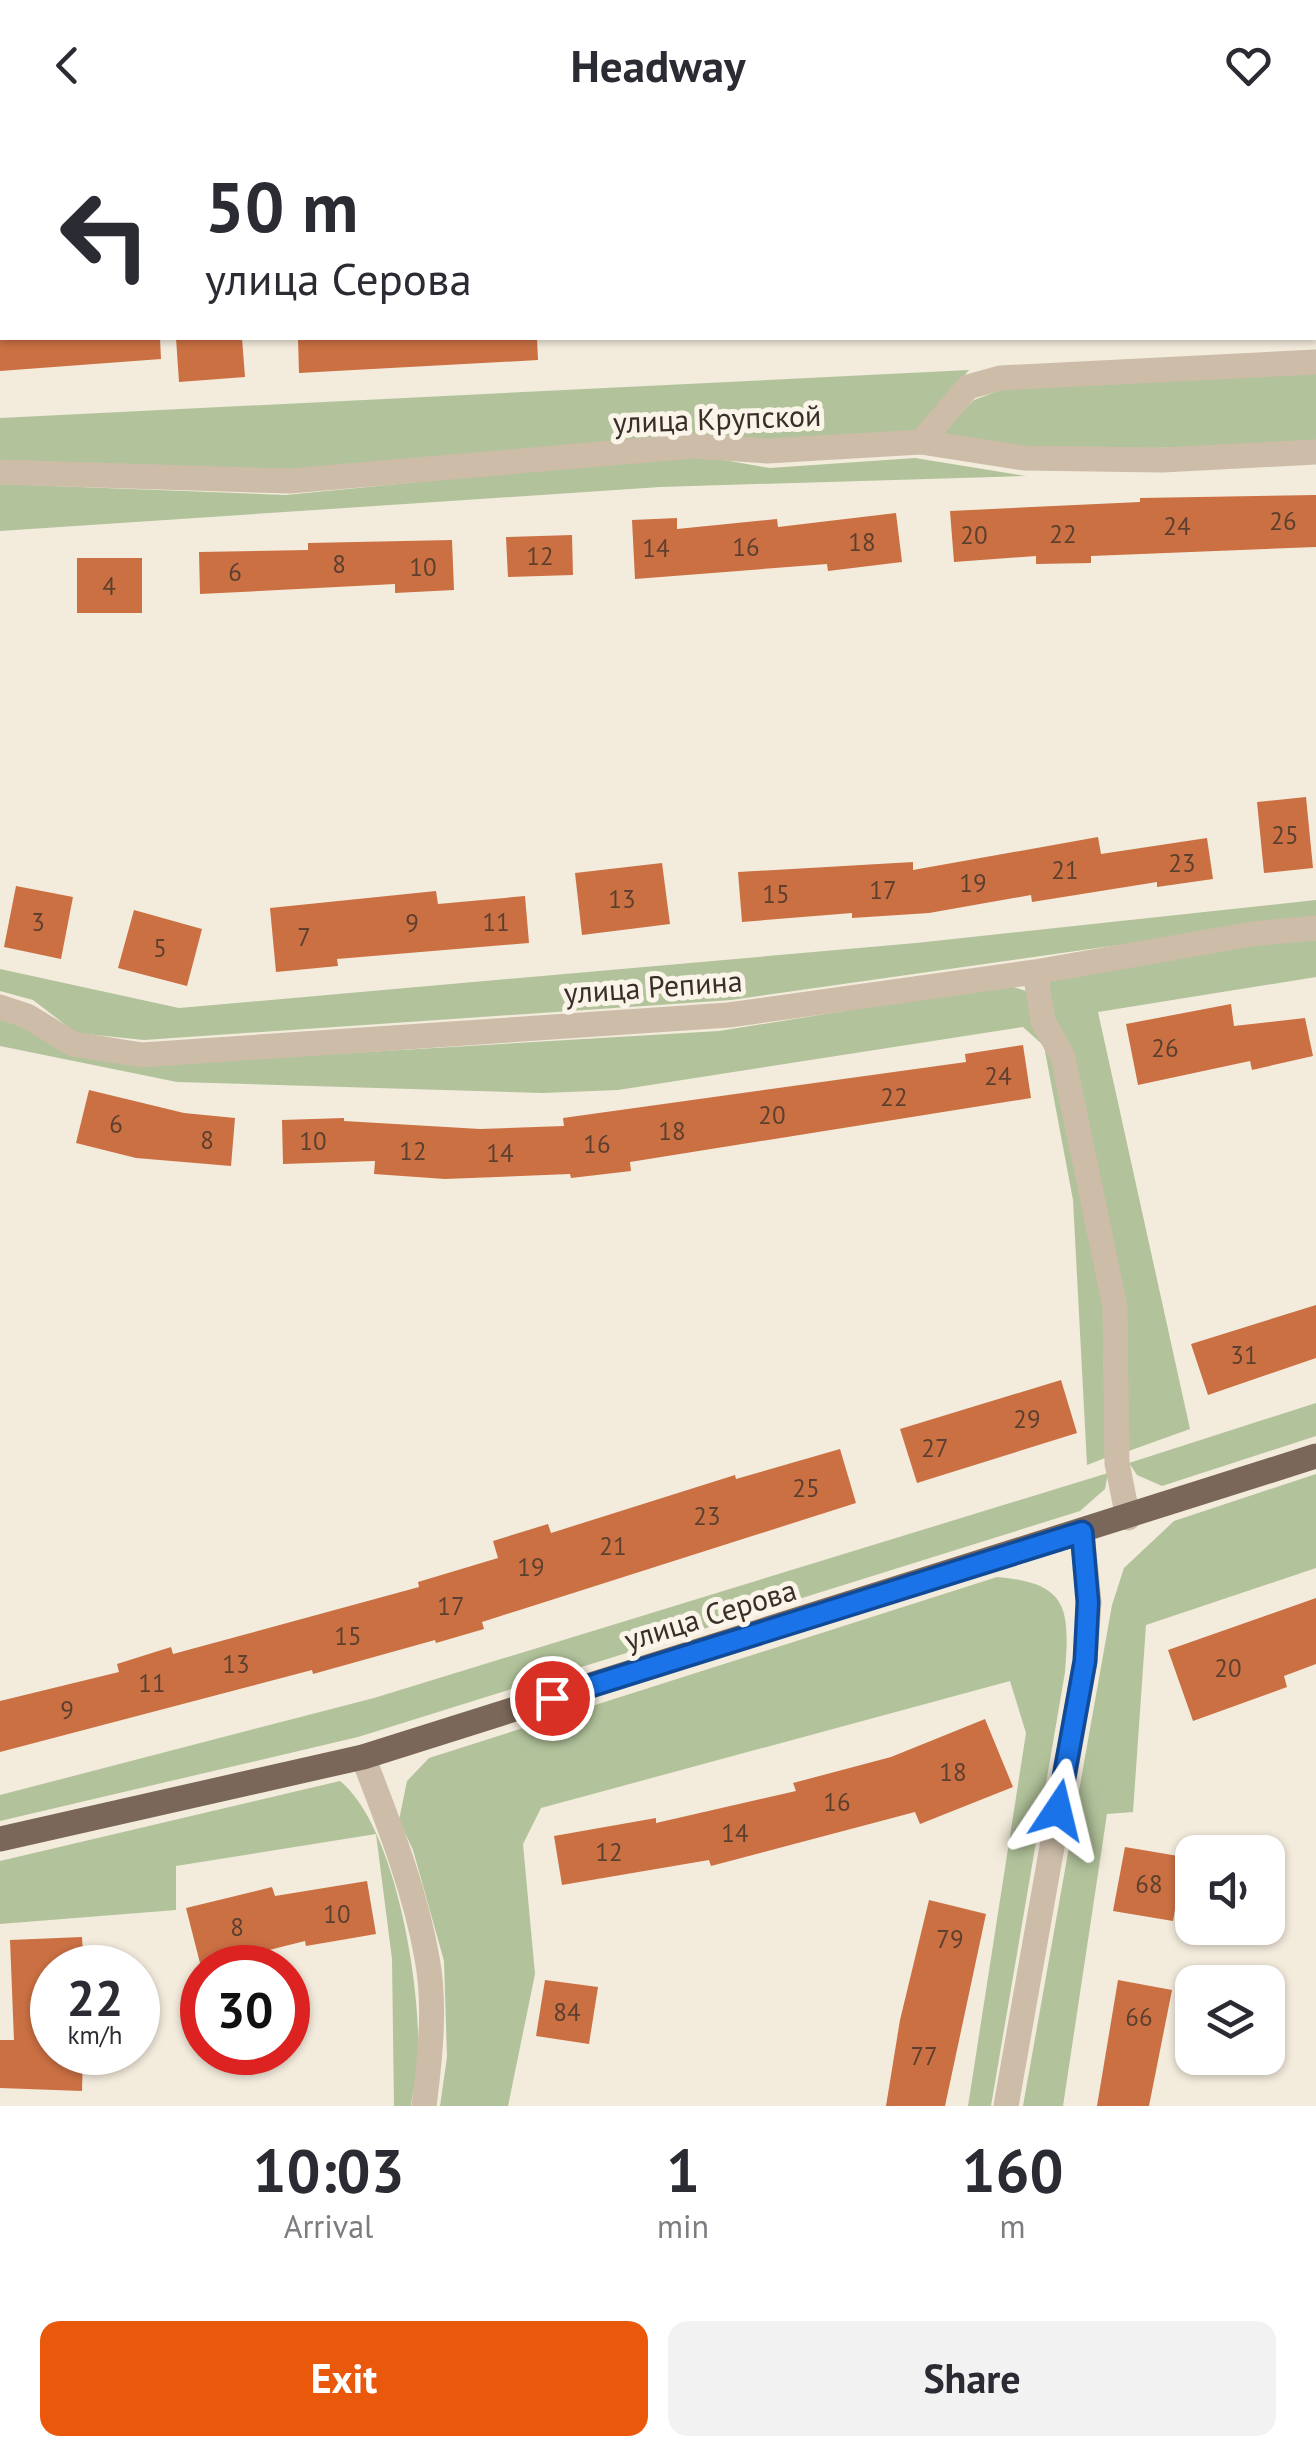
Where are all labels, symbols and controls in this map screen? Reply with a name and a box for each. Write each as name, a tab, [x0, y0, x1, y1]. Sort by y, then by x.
text: Headway	[570, 36, 746, 94]
icon: back	[40, 38, 95, 93]
icon: heart	[1221, 38, 1276, 93]
text: 50 m	[205, 161, 358, 251]
icon: left	[40, 170, 170, 300]
text: улица Серова	[205, 249, 472, 307]
street label: улица Крупской	[612, 395, 822, 441]
house number: 26	[1269, 505, 1297, 537]
house number: 24	[1163, 510, 1191, 542]
house number: 22	[1049, 518, 1077, 550]
house number: 20	[960, 519, 988, 551]
house number: 18	[848, 526, 876, 558]
house number: 16	[732, 531, 760, 563]
house number: 14	[642, 532, 670, 564]
house number: 12	[526, 540, 554, 572]
house number: 8	[332, 548, 346, 580]
house number: 10	[409, 551, 437, 583]
house number: 6	[228, 556, 242, 588]
house number: 4	[102, 570, 116, 602]
house number: 25	[1271, 819, 1299, 851]
house number: 23	[1168, 847, 1196, 879]
house number: 21	[1051, 854, 1079, 886]
house number: 19	[959, 867, 987, 899]
house number: 17	[869, 874, 897, 906]
house number: 15	[762, 878, 790, 910]
house number: 13	[608, 883, 636, 915]
house number: 3	[31, 906, 45, 938]
house number: 11	[482, 906, 510, 938]
house number: 9	[405, 907, 419, 939]
house number: 7	[297, 921, 311, 953]
house number: 5	[153, 932, 167, 964]
street label: улица Репина	[562, 960, 744, 1012]
house number: 26	[1151, 1032, 1179, 1064]
house number: 24	[984, 1060, 1012, 1092]
house number: 22	[880, 1081, 908, 1113]
house number: 20	[758, 1099, 786, 1131]
house number: 6	[109, 1108, 123, 1140]
house number: 18	[658, 1115, 686, 1147]
house number: 8	[200, 1124, 214, 1156]
house number: 10	[299, 1125, 327, 1157]
house number: 16	[583, 1128, 611, 1160]
house number: 12	[399, 1135, 427, 1167]
house number: 14	[486, 1137, 514, 1169]
house number: 31	[1230, 1339, 1258, 1371]
house number: 29	[1013, 1403, 1041, 1435]
house number: 27	[921, 1432, 949, 1464]
house number: 25	[792, 1472, 820, 1504]
house number: 23	[693, 1500, 721, 1532]
house number: 21	[599, 1530, 627, 1562]
house number: 19	[517, 1551, 545, 1583]
street label: улица Серова	[619, 1569, 801, 1659]
house number: 17	[437, 1590, 465, 1622]
house number: 15	[334, 1620, 362, 1652]
house number: 13	[222, 1648, 250, 1680]
house number: 20	[1214, 1652, 1242, 1684]
pin	[510, 1656, 595, 1741]
house number: 11	[138, 1667, 166, 1699]
icon: arrive	[525, 1671, 580, 1726]
house number: 9	[60, 1694, 74, 1726]
house number: 18	[939, 1756, 967, 1788]
position arrow	[1006, 1758, 1110, 1862]
house number: 16	[823, 1786, 851, 1818]
house number: 14	[721, 1817, 749, 1849]
map controls	[1175, 1835, 1285, 2075]
button: sound	[1175, 1835, 1285, 1945]
house number: 12	[595, 1836, 623, 1868]
house number: 68	[1135, 1868, 1163, 1900]
house number: 10	[323, 1898, 351, 1930]
house number: 8	[230, 1911, 244, 1943]
house number: 79	[936, 1923, 964, 1955]
speed limit sign: 30	[180, 1945, 310, 2075]
text: 22	[67, 1965, 123, 2030]
button: layers	[1175, 1965, 1285, 2075]
house number: 84	[553, 1996, 581, 2028]
house number: 66	[1125, 2001, 1153, 2033]
text: km/h	[68, 2019, 122, 2051]
house number: 77	[910, 2040, 938, 2072]
text: 10:03	[252, 2131, 405, 2209]
text: 1	[666, 2131, 700, 2209]
text: 160	[962, 2131, 1064, 2209]
text: Arrival	[284, 2205, 373, 2247]
text: min	[657, 2205, 709, 2247]
text: m	[1000, 2205, 1026, 2247]
button: Exit	[40, 2321, 648, 2436]
button: Share	[668, 2321, 1276, 2436]

